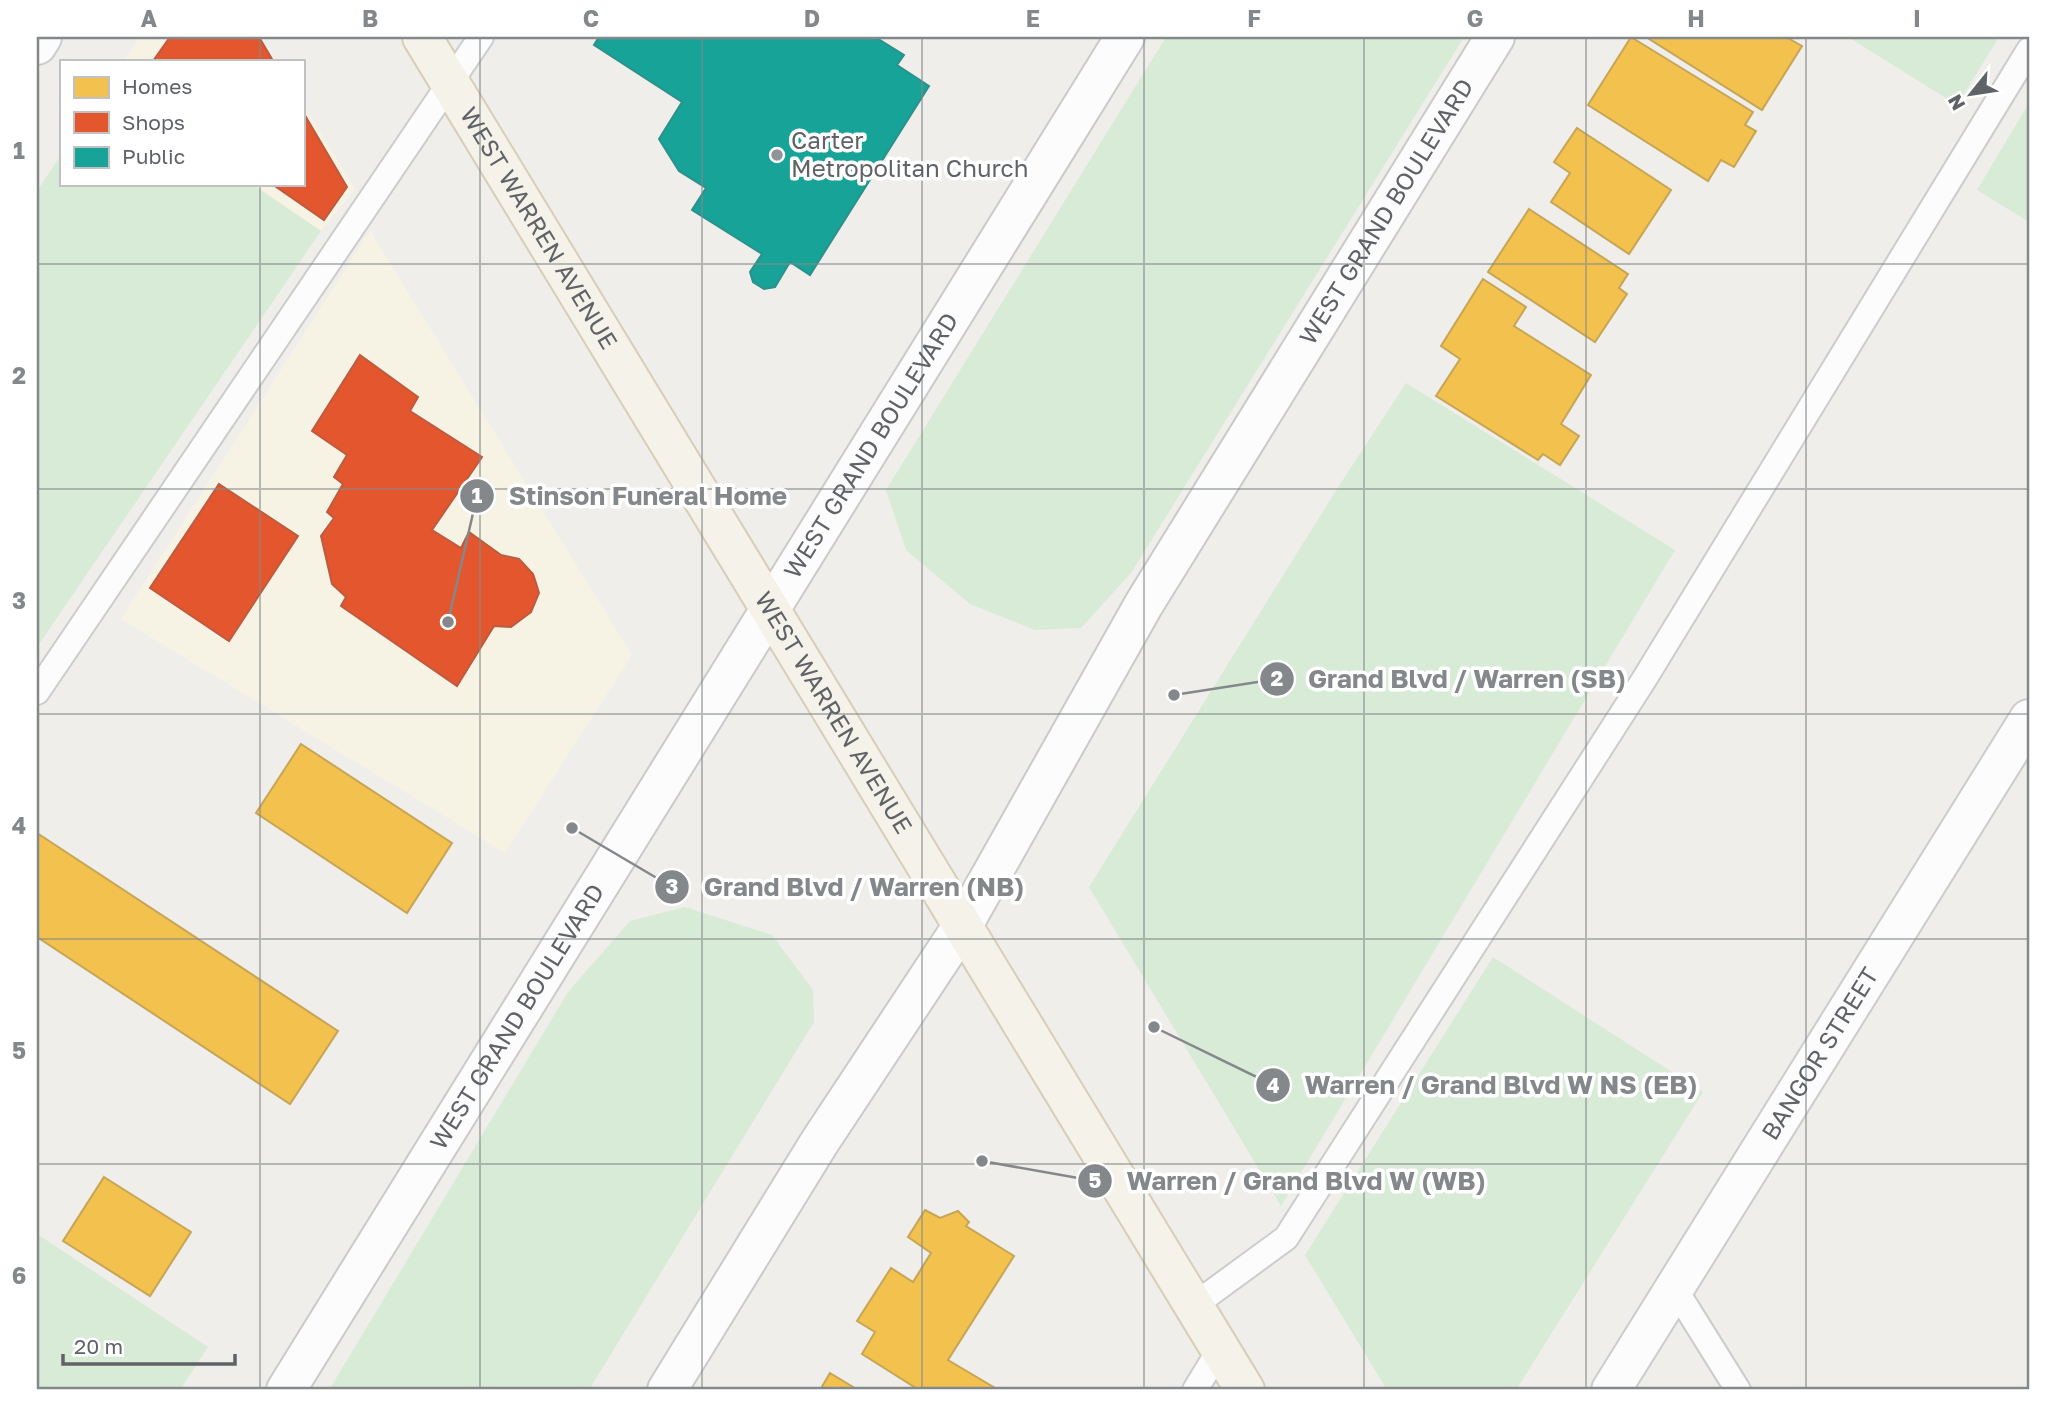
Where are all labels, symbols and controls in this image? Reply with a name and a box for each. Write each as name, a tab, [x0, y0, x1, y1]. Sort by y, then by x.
text: A	[141, 4, 158, 32]
text: B	[362, 4, 378, 32]
text: C	[583, 4, 599, 32]
text: D	[804, 4, 820, 32]
text: E	[1026, 4, 1040, 32]
text: F	[1247, 4, 1261, 32]
text: G	[1467, 4, 1483, 32]
text: H	[1687, 4, 1705, 32]
text: I	[1913, 4, 1921, 32]
legend	[60, 60, 304, 186]
north arrow	[1937, 60, 2007, 130]
text: Homes	[122, 73, 192, 99]
street label: WEST GRAND BOULEVARD	[1292, 73, 1479, 349]
text: N	[1942, 91, 1969, 115]
street label: WEST WARREN AVENUE	[455, 101, 624, 354]
text: Shops	[122, 109, 185, 135]
place label: Carter Metropolitan Church	[791, 125, 1028, 182]
text: 1	[13, 136, 25, 164]
text: Public	[122, 143, 185, 169]
marker: Carter Metropolitan Church	[769, 147, 785, 163]
street label: WEST GRAND BOULEVARD	[777, 307, 963, 583]
text: 2	[12, 361, 26, 389]
callout: Stinson Funeral Home	[460, 472, 801, 519]
text: Stinson Funeral Home	[509, 480, 787, 511]
text: 1	[472, 482, 483, 508]
text: 3	[12, 586, 26, 614]
street label: WEST WARREN AVENUE	[750, 586, 919, 838]
callout: Grand Blvd / Warren (SB)	[1259, 655, 1640, 702]
text: Grand Blvd / Warren (SB)	[1308, 663, 1626, 694]
text: 2	[1271, 665, 1284, 691]
text: 4	[12, 811, 26, 839]
callout: Grand Blvd / Warren (NB)	[655, 863, 1038, 910]
text: Grand Blvd / Warren (NB)	[704, 871, 1024, 902]
text: 3	[666, 873, 678, 899]
street label: WEST GRAND BOULEVARD	[423, 878, 609, 1154]
street label: BANGOR STREET	[1755, 961, 1884, 1145]
text: 5	[12, 1036, 26, 1064]
callout: Warren / Grand Blvd W NS (EB)	[1255, 1062, 1711, 1109]
text: Warren / Grand Blvd W NS (EB)	[1305, 1069, 1697, 1100]
text: 4	[1266, 1072, 1280, 1098]
callout: Warren / Grand Blvd W (WB)	[1077, 1158, 1499, 1205]
text: Warren / Grand Blvd W (WB)	[1126, 1165, 1486, 1196]
text: 5	[1089, 1167, 1102, 1193]
text: 6	[12, 1261, 26, 1289]
scale bar	[63, 1322, 234, 1366]
text: 20 m	[74, 1333, 123, 1359]

